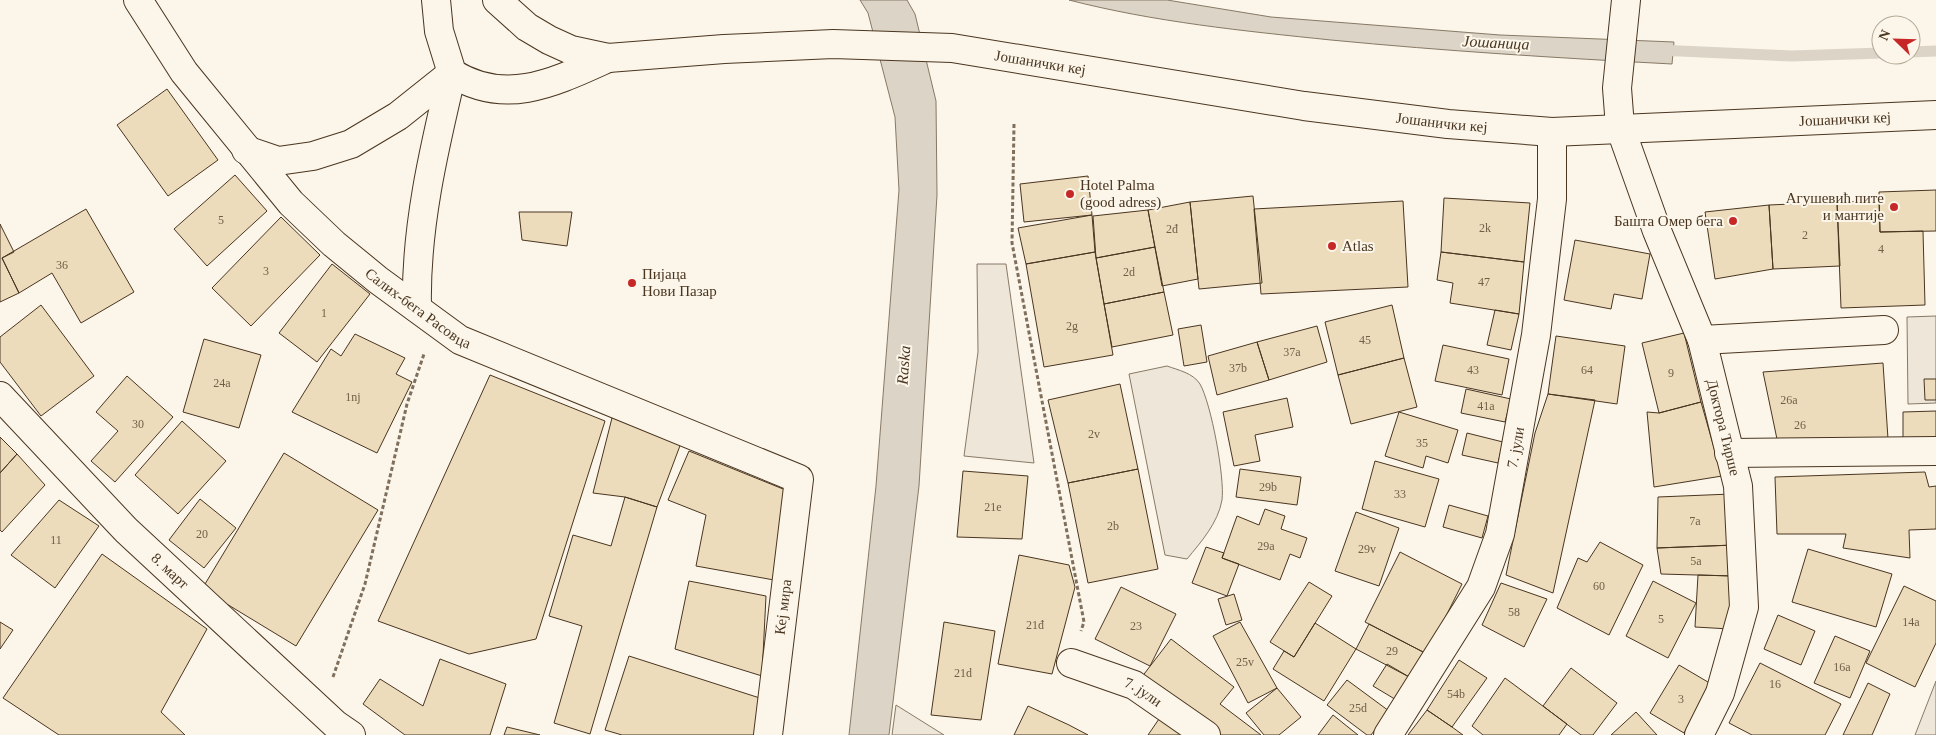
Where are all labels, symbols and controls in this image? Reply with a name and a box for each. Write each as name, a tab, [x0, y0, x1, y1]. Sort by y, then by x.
north arrow	[1871, 15, 1921, 65]
text: N	[1876, 28, 1893, 43]
water label: Јошаница	[1462, 32, 1530, 54]
street label: Јошанички кеј	[994, 47, 1087, 78]
street label: Јошанички кеј	[1799, 109, 1891, 129]
street label: Јошанички кеј	[1395, 110, 1488, 135]
place label: Hotel Palma (good adress)	[1080, 177, 1161, 211]
marker: Hotel Palma (good adress)	[1064, 188, 1076, 200]
place label: Агушевић пите и мантије	[1786, 190, 1884, 223]
marker: Агушевић пите и мантије	[1888, 201, 1900, 213]
house number: 5	[218, 213, 224, 227]
place label: Башта Омер бега	[1614, 213, 1723, 229]
marker: Башта Омер бега	[1727, 215, 1739, 227]
house number: 2k	[1479, 221, 1491, 235]
house number: 2đ	[1166, 222, 1178, 236]
house number: 2	[1802, 228, 1808, 242]
place label: Atlas	[1342, 238, 1374, 254]
marker: Atlas	[1326, 240, 1338, 252]
house number: 4	[1878, 242, 1884, 256]
house number: 36	[56, 258, 68, 272]
house number: 3	[263, 264, 269, 278]
street label: Салих-бега Расовца	[362, 265, 473, 352]
house number: 2d	[1123, 265, 1135, 279]
place label: Пијаца Нови Пазар	[642, 266, 717, 299]
house number: 47	[1478, 275, 1490, 289]
marker: Пијаца Нови Пазар	[626, 277, 638, 289]
house number: 1	[321, 306, 327, 320]
house number: 2g	[1066, 319, 1078, 333]
house number: 45	[1359, 333, 1371, 347]
water label: Raska	[894, 345, 913, 386]
house number: 37a	[1283, 345, 1301, 359]
house number: 37b	[1229, 361, 1247, 375]
house number: 43	[1467, 363, 1479, 377]
house number: 64	[1581, 363, 1593, 377]
house number: 9	[1668, 366, 1674, 380]
house number: 24a	[213, 376, 231, 390]
street label: Доктора Тирше	[1704, 377, 1743, 478]
house number: 1nj	[345, 390, 361, 404]
house number: 26a	[1780, 393, 1798, 407]
house number: 41a	[1477, 399, 1495, 413]
house number: 30	[132, 417, 144, 431]
house number: 26	[1794, 418, 1806, 432]
street label: 7. јули	[1504, 426, 1527, 469]
house number: 2v	[1088, 427, 1100, 441]
house number: 35	[1416, 436, 1428, 450]
house number: 29b	[1259, 480, 1277, 494]
house number: 33	[1394, 487, 1406, 501]
house number: 21e	[984, 500, 1002, 514]
house number: 7a	[1689, 514, 1701, 528]
house number: 2b	[1107, 519, 1119, 533]
house number: 20	[196, 527, 208, 541]
house number: 11	[50, 533, 62, 547]
house number: 29a	[1257, 539, 1275, 553]
house number: 29v	[1358, 542, 1376, 556]
street label: 8. март	[148, 550, 192, 592]
house number: 5a	[1690, 554, 1702, 568]
street label: Кеј мира	[772, 578, 794, 636]
house number: 60	[1593, 579, 1605, 593]
house number: 58	[1508, 605, 1520, 619]
house number: 5	[1658, 612, 1664, 626]
house number: 14a	[1902, 615, 1920, 629]
house number: 21đ	[1026, 618, 1044, 632]
house number: 23	[1130, 619, 1142, 633]
house number: 29	[1386, 644, 1398, 658]
house number: 25v	[1236, 655, 1254, 669]
house number: 16a	[1833, 660, 1851, 674]
house number: 21d	[954, 666, 972, 680]
street label: 7. јули	[1122, 674, 1165, 710]
house number: 16	[1769, 677, 1781, 691]
house number: 54b	[1447, 687, 1465, 701]
house number: 3	[1678, 692, 1684, 706]
house number: 25d	[1349, 701, 1367, 715]

